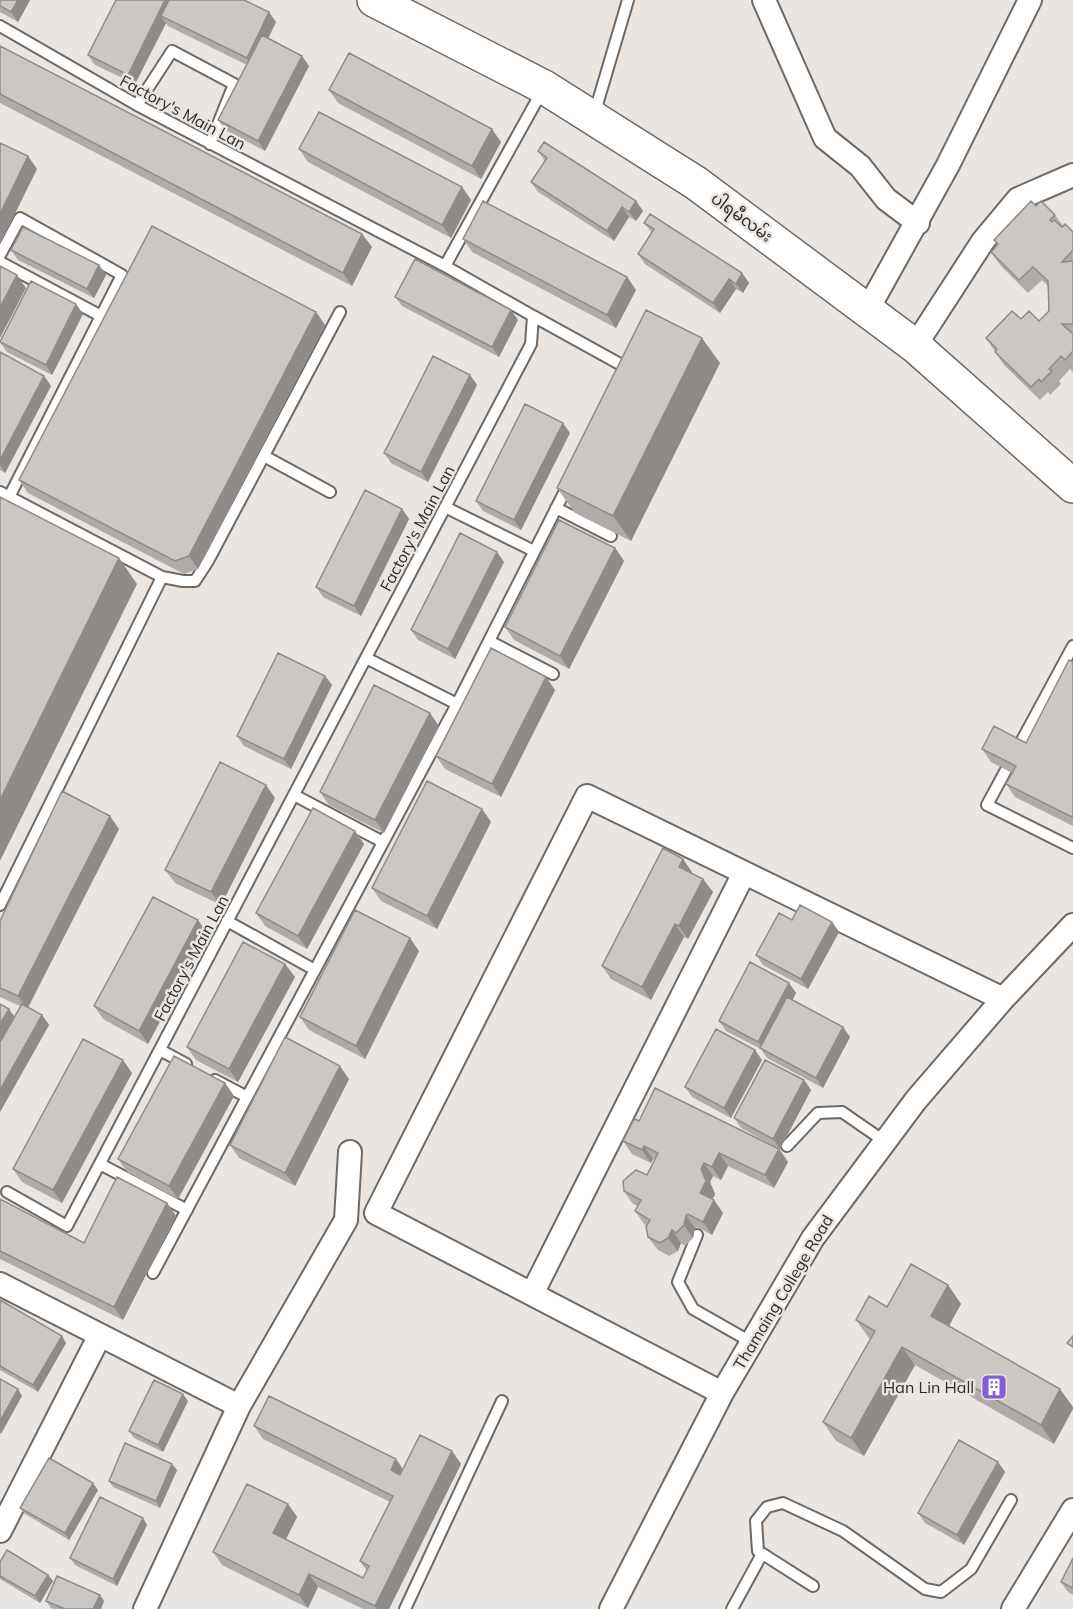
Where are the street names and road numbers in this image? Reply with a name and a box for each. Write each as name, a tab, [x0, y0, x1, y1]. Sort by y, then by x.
street label: Factory's Main Lan	[117, 70, 249, 154]
street label: ပါရမီလမ်း	[705, 187, 777, 249]
street label: Factory's Main Lan	[375, 462, 459, 594]
street label: Factory's Main Lan	[149, 892, 233, 1024]
street label: Thamaing College Road	[729, 1211, 837, 1373]

